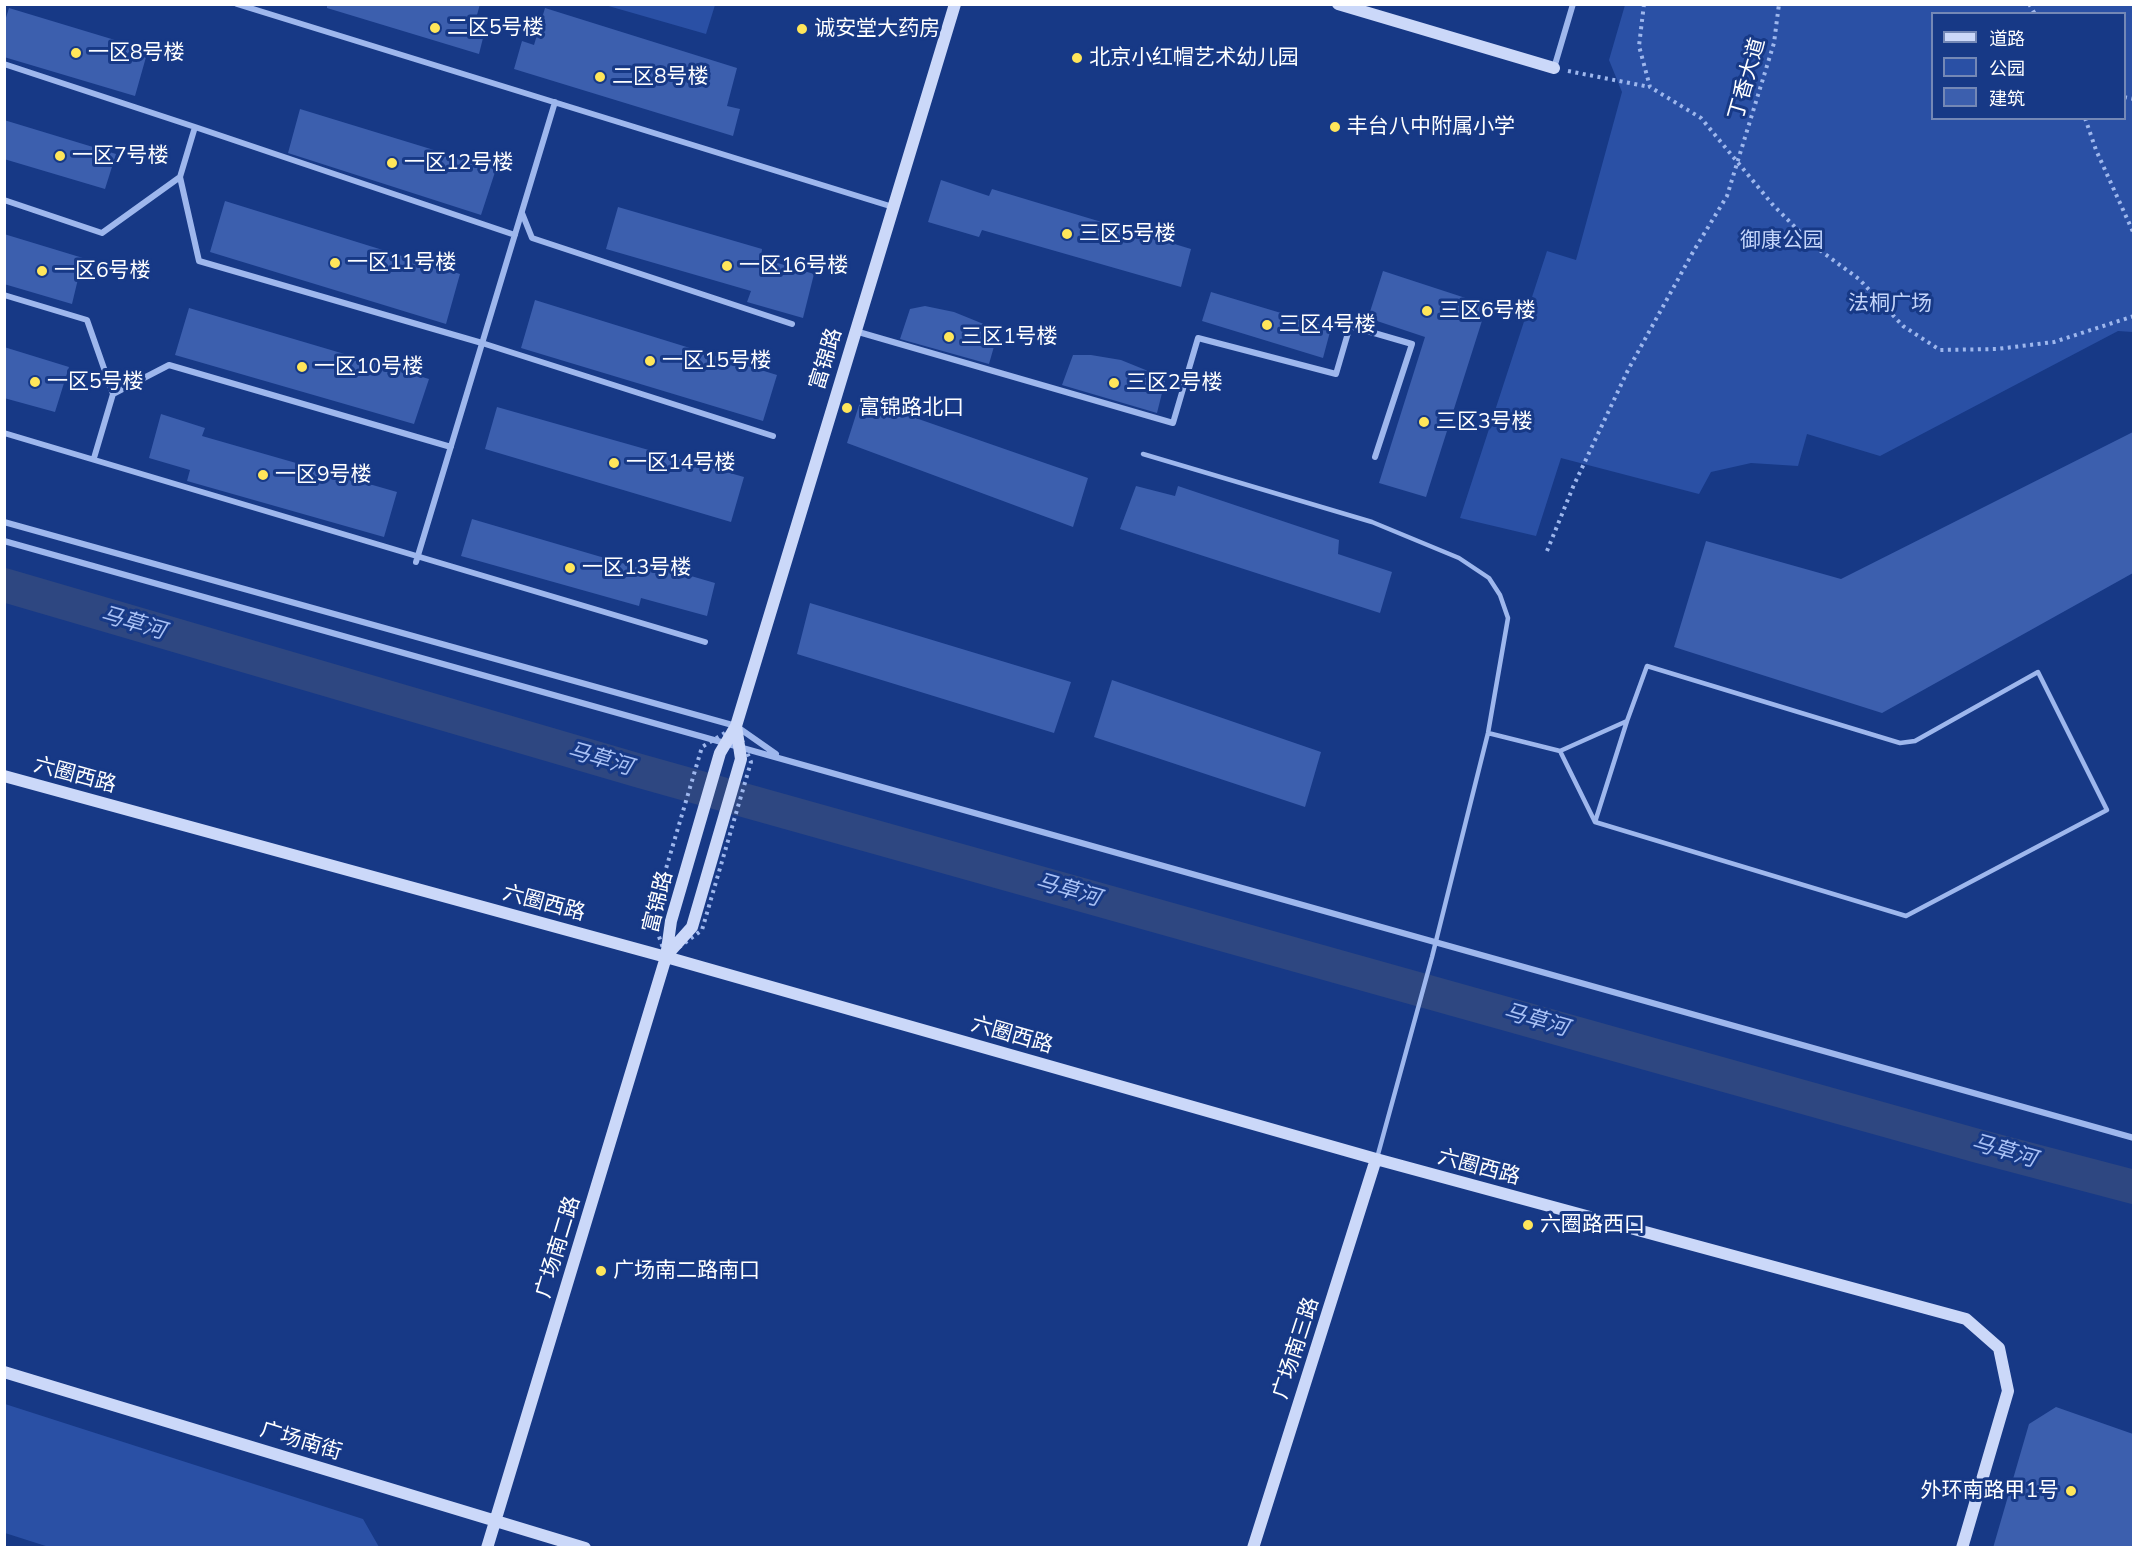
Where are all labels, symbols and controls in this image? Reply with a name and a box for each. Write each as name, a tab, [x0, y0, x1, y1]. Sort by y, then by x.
legend	[1931, 12, 2126, 120]
place label: 二区5号楼	[447, 15, 544, 41]
place label: 诚安堂大药房	[814, 16, 940, 42]
marker: 二区5号楼	[428, 21, 442, 35]
marker: 诚安堂大药房	[795, 22, 809, 36]
text: 道路	[1989, 27, 2025, 50]
street label: 丁香大道	[1723, 35, 1771, 123]
place label: 一区8号楼	[88, 40, 185, 66]
place label: 北京小红帽艺术幼儿园	[1089, 45, 1299, 71]
marker: 一区8号楼	[69, 46, 83, 60]
marker: 北京小红帽艺术幼儿园	[1070, 51, 1084, 65]
text: 公园	[1989, 57, 2025, 80]
place label: 二区8号楼	[612, 64, 709, 90]
marker: 二区8号楼	[593, 70, 607, 84]
text: 建筑	[1989, 87, 2025, 110]
place label: 丰台八中附属小学	[1347, 114, 1515, 140]
marker: 丰台八中附属小学	[1328, 120, 1342, 134]
place label: 一区7号楼	[72, 143, 169, 169]
marker: 一区7号楼	[53, 149, 67, 163]
place label: 一区12号楼	[404, 150, 513, 176]
marker: 一区12号楼	[385, 156, 399, 170]
place label: 三区5号楼	[1079, 221, 1176, 247]
marker: 三区5号楼	[1060, 227, 1074, 241]
park label: 御康公园	[1740, 228, 1824, 254]
place label: 一区11号楼	[347, 250, 456, 276]
place label: 一区16号楼	[739, 253, 848, 279]
marker: 一区11号楼	[328, 256, 342, 270]
place label: 一区6号楼	[54, 258, 151, 284]
marker: 一区16号楼	[720, 259, 734, 273]
marker: 一区6号楼	[35, 264, 49, 278]
park label: 法桐广场	[1848, 291, 1932, 317]
place label: 三区6号楼	[1439, 298, 1536, 324]
marker: 三区6号楼	[1420, 304, 1434, 318]
place label: 三区4号楼	[1279, 312, 1376, 338]
marker: 三区4号楼	[1260, 318, 1274, 332]
place label: 三区1号楼	[961, 324, 1058, 350]
street label: 富锦路	[805, 325, 847, 393]
marker: 三区1号楼	[942, 330, 956, 344]
place label: 一区15号楼	[662, 348, 771, 374]
place label: 一区10号楼	[314, 354, 423, 380]
marker: 一区15号楼	[643, 354, 657, 368]
marker: 一区10号楼	[295, 360, 309, 374]
place label: 一区5号楼	[47, 369, 144, 395]
place label: 三区2号楼	[1126, 370, 1223, 396]
marker: 一区5号楼	[28, 375, 42, 389]
marker: 三区2号楼	[1107, 376, 1121, 390]
place label: 富锦路北口	[859, 395, 964, 421]
marker: 富锦路北口	[840, 401, 854, 415]
place label: 三区3号楼	[1436, 409, 1533, 435]
marker: 三区3号楼	[1417, 415, 1431, 429]
place label: 一区14号楼	[626, 450, 735, 476]
marker: 一区14号楼	[607, 456, 621, 470]
place label: 一区9号楼	[275, 462, 372, 488]
marker: 一区9号楼	[256, 468, 270, 482]
place label: 一区13号楼	[582, 555, 691, 581]
marker: 一区13号楼	[563, 561, 577, 575]
water label: 马草河	[98, 601, 168, 645]
water label: 马草河	[565, 737, 635, 781]
street label: 六圈西路	[31, 752, 119, 798]
street label: 富锦路	[638, 868, 678, 936]
water label: 马草河	[1033, 868, 1103, 912]
street label: 六圈西路	[500, 880, 588, 926]
water label: 马草河	[1501, 998, 1571, 1042]
street label: 六圈西路	[968, 1011, 1056, 1059]
water label: 马草河	[1969, 1129, 2039, 1173]
street label: 六圈西路	[1435, 1144, 1523, 1190]
street label: 广场南二路	[531, 1193, 585, 1301]
place label: 六圈路西口	[1540, 1212, 1645, 1238]
marker: 六圈路西口	[1521, 1218, 1535, 1232]
place label: 广场南二路南口	[613, 1258, 760, 1284]
marker: 广场南二路南口	[594, 1264, 608, 1278]
street label: 广场南三路	[1268, 1294, 1324, 1402]
street label: 广场南街	[257, 1417, 345, 1465]
place label: 外环南路甲1号	[1920, 1478, 2059, 1504]
marker: 外环南路甲1号	[2064, 1484, 2078, 1498]

